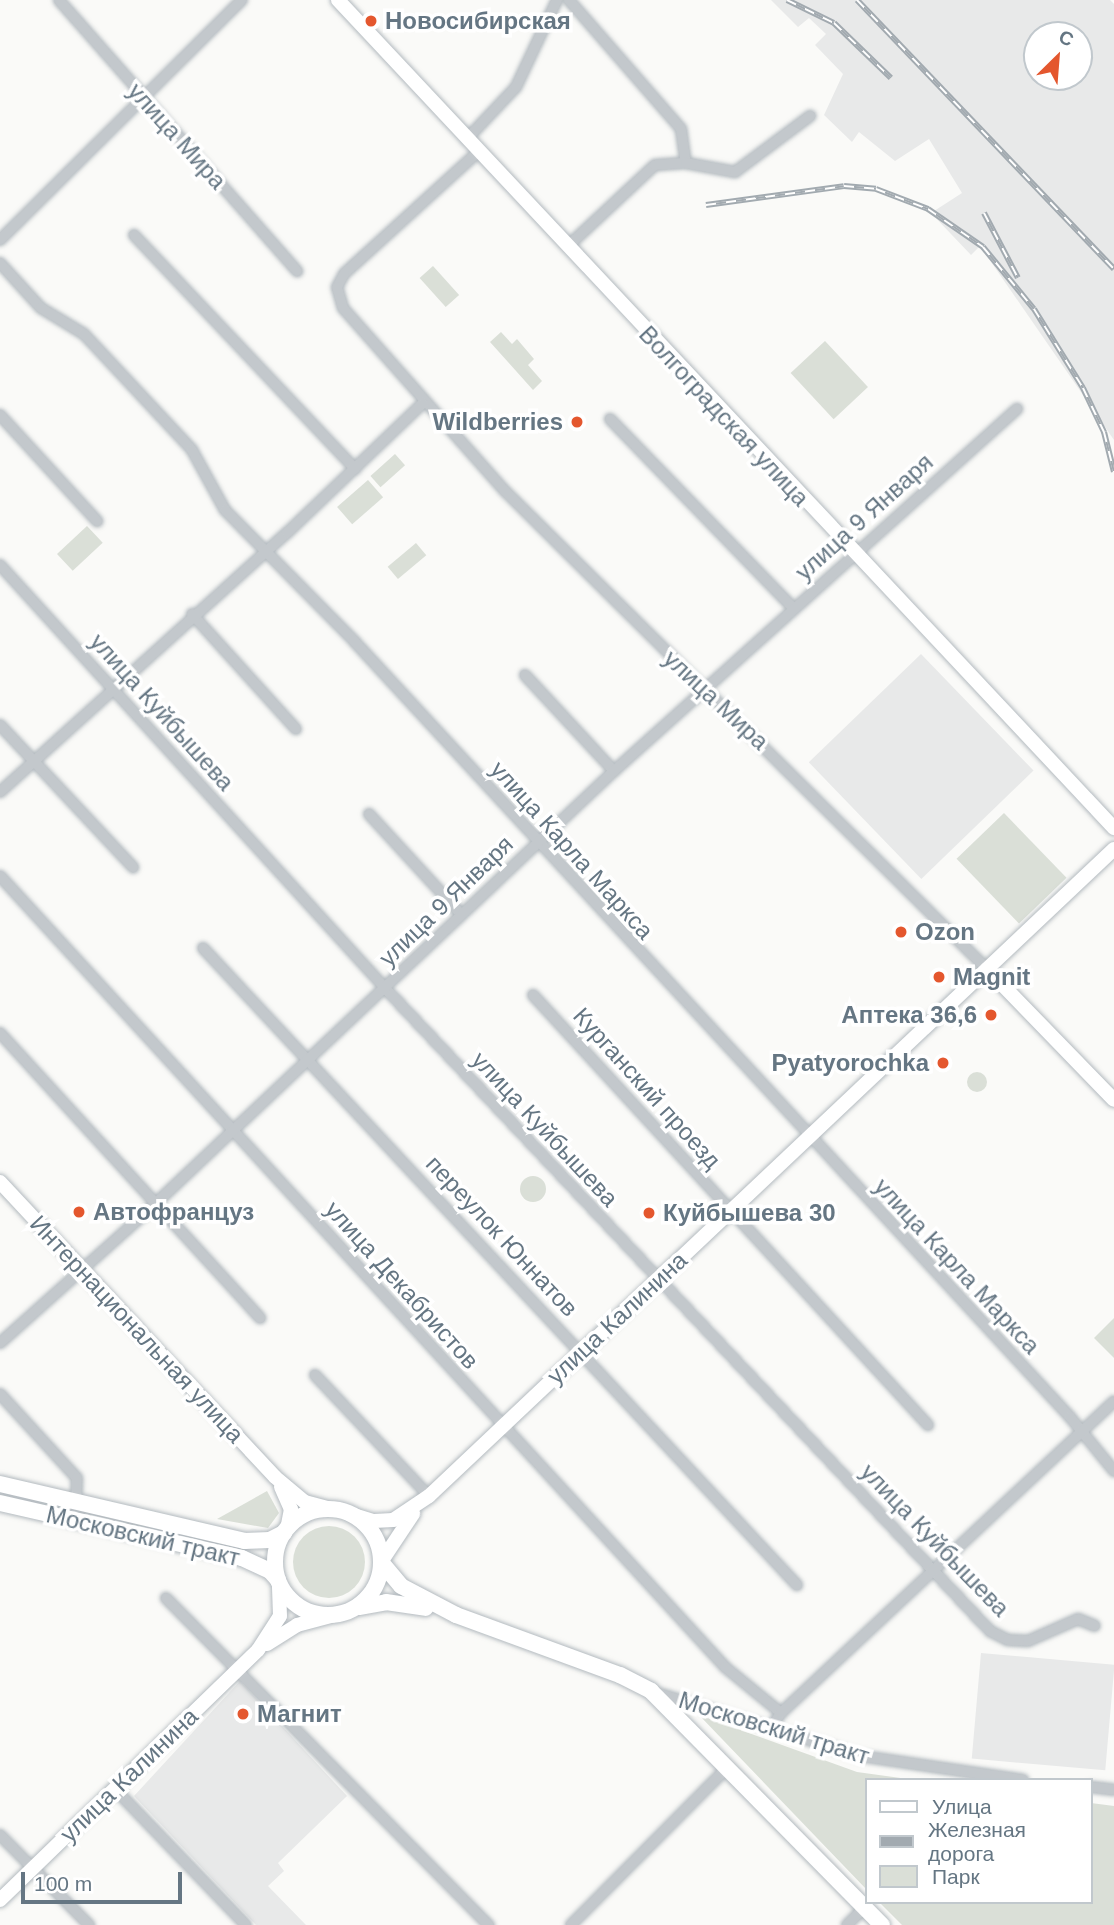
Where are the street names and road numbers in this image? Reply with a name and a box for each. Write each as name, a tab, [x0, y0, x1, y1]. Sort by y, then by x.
street label: улица Мира	[122, 77, 232, 195]
street label: Волгоградская улица	[633, 320, 815, 512]
street label: улица 9 Января	[789, 448, 939, 586]
street label: улица Куйбышева	[84, 628, 240, 796]
street label: улица Мира	[658, 644, 774, 756]
street label: улица Карла Маркса	[484, 755, 660, 945]
street label: улица 9 Января	[373, 830, 519, 972]
street label: Курганский проезд	[567, 1002, 727, 1174]
street label: улица Куйбышева	[466, 1046, 624, 1212]
street label: переулок Юннатов	[420, 1150, 584, 1322]
street label: улица Карла Маркса	[868, 1172, 1046, 1360]
street label: улица Декабристов	[319, 1195, 485, 1375]
street label: Интернациональная улица	[24, 1209, 250, 1449]
street label: улица Калинина	[541, 1246, 693, 1390]
street label: улица Куйбышева	[855, 1458, 1015, 1622]
street label: Московский тракт	[43, 1500, 243, 1572]
street label: Московский тракт	[675, 1685, 873, 1771]
street label: улица Калинина	[54, 1702, 204, 1848]

